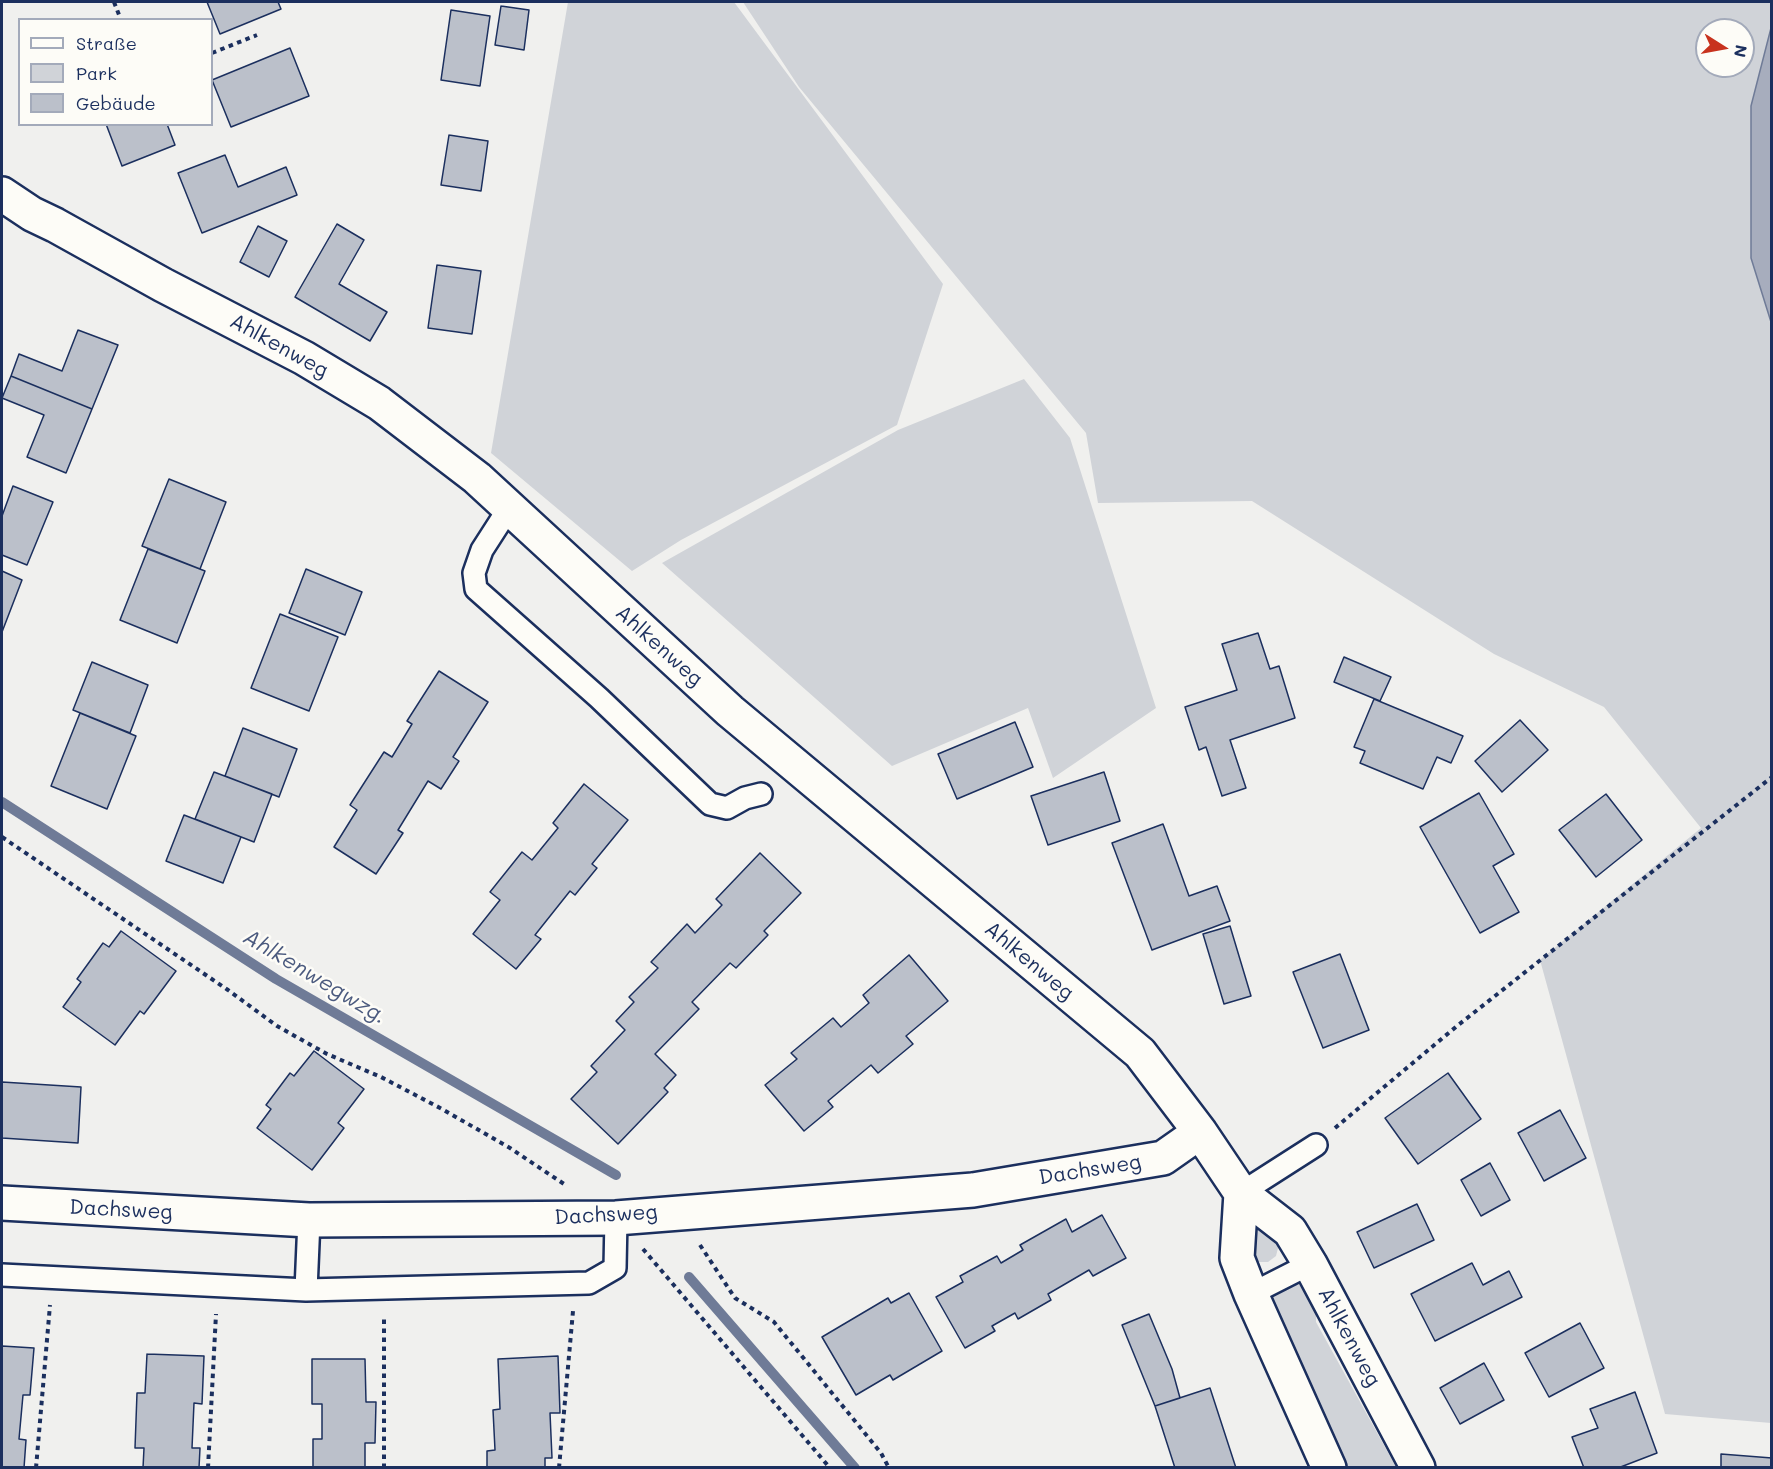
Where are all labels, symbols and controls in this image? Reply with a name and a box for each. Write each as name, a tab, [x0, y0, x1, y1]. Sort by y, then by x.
legend	[18, 18, 213, 126]
north arrow	[1695, 18, 1755, 78]
text: Straße	[76, 31, 137, 55]
text: N	[1730, 43, 1753, 59]
text: Park	[76, 61, 117, 85]
text: Gebäude	[76, 91, 156, 115]
street label: Ahlkenweg	[225, 309, 333, 383]
street label: Ahlkenweg	[610, 600, 708, 692]
street label: Ahlkenweg	[979, 916, 1079, 1006]
water label: Ahlkenwegwzg.	[238, 924, 392, 1030]
street label: Dachsweg	[1037, 1149, 1143, 1191]
street label: Dachsweg	[69, 1195, 173, 1225]
street label: Dachsweg	[554, 1200, 658, 1230]
street label: Ahlkenweg	[1312, 1283, 1386, 1391]

